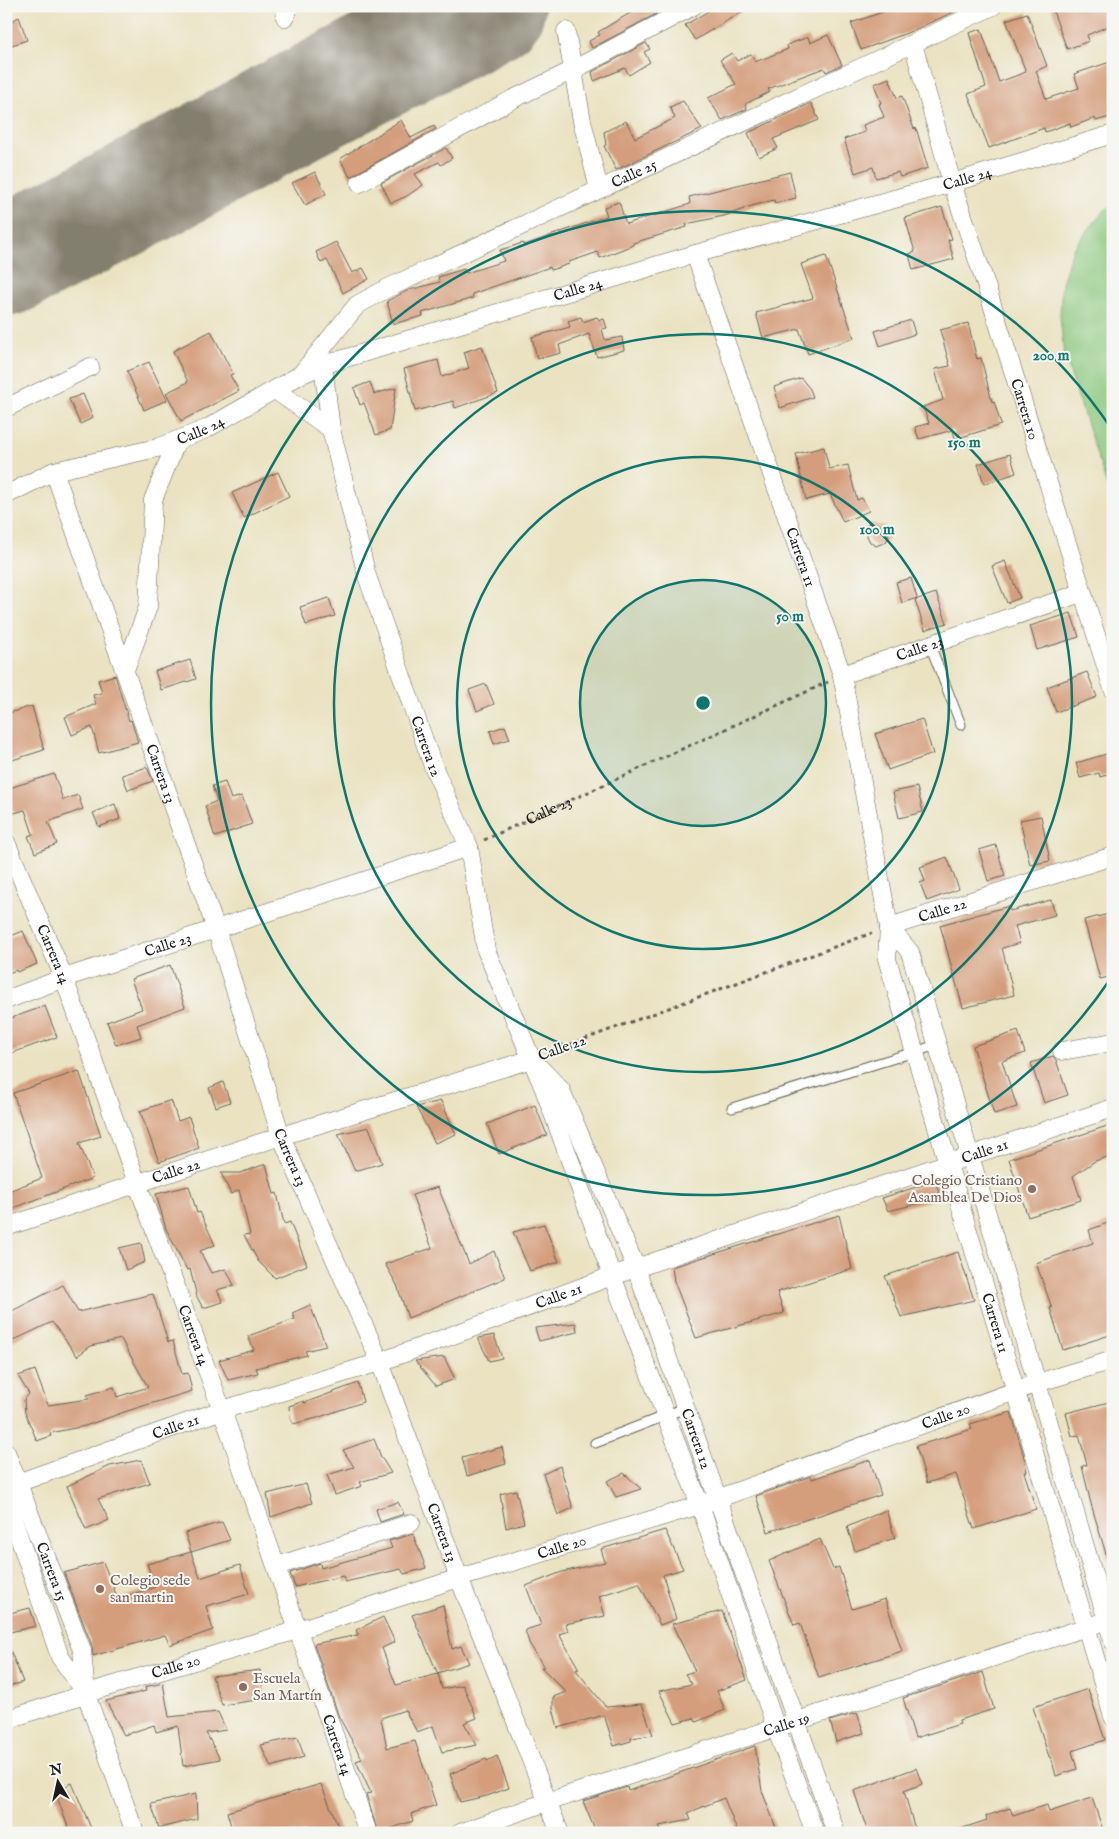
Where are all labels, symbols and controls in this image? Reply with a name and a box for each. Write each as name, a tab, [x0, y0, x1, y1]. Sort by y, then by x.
street label: Calle 25	[608, 154, 660, 192]
street label: Calle 24	[941, 162, 995, 195]
street label: Calle 24	[551, 273, 605, 305]
text: 200 m	[1033, 346, 1070, 365]
street label: Carrera 10	[1006, 376, 1044, 442]
street label: Calle 24	[174, 411, 228, 449]
text: 150 m	[947, 433, 981, 452]
text: 100 m	[859, 520, 895, 539]
street label: Carrera 11	[782, 525, 820, 589]
text: 50 m	[776, 607, 804, 626]
street label: Calle 23	[894, 632, 945, 665]
centre of rings	[694, 694, 712, 712]
street label: Carrera 12	[407, 713, 446, 780]
street label: Carrera 13	[142, 741, 180, 806]
street label: Calle 23	[523, 792, 574, 829]
street label: Calle 22	[916, 894, 969, 927]
street label: Carrera 14	[33, 921, 75, 987]
street label: Calle 23	[142, 928, 194, 961]
street label: Calle 22	[535, 1031, 589, 1065]
street label: Carrera 13	[270, 1126, 311, 1189]
street label: Calle 21	[959, 1134, 1011, 1168]
street label: Calle 22	[149, 1154, 202, 1188]
place label: Colegio Cristiano Asamblea De Dios	[907, 1171, 1022, 1207]
marker: Colegio Cristiano Asamblea De Dios	[1026, 1183, 1038, 1195]
street label: Calle 21	[533, 1278, 585, 1313]
street label: Carrera 11	[978, 1291, 1013, 1355]
street label: Carrera 14	[174, 1302, 214, 1369]
street label: Calle 20	[919, 1399, 973, 1433]
street label: Carrera 12	[677, 1406, 716, 1472]
street label: Calle 21	[150, 1410, 201, 1444]
street label: Carrera 13	[423, 1500, 462, 1565]
street label: Calle 20	[535, 1531, 588, 1563]
street label: Carrera 15	[32, 1539, 72, 1604]
place label: Colegio sede san martin	[110, 1571, 190, 1607]
marker: Colegio sede san martin	[94, 1583, 106, 1595]
street label: Calle 20	[149, 1650, 202, 1683]
place label: Escuela San Martín	[253, 1669, 322, 1705]
marker: Escuela San Martín	[237, 1681, 249, 1693]
street label: Calle 19	[761, 1708, 812, 1741]
street label: Carrera 14	[318, 1712, 357, 1778]
north arrow	[32, 1756, 82, 1806]
text: N	[48, 1760, 64, 1780]

